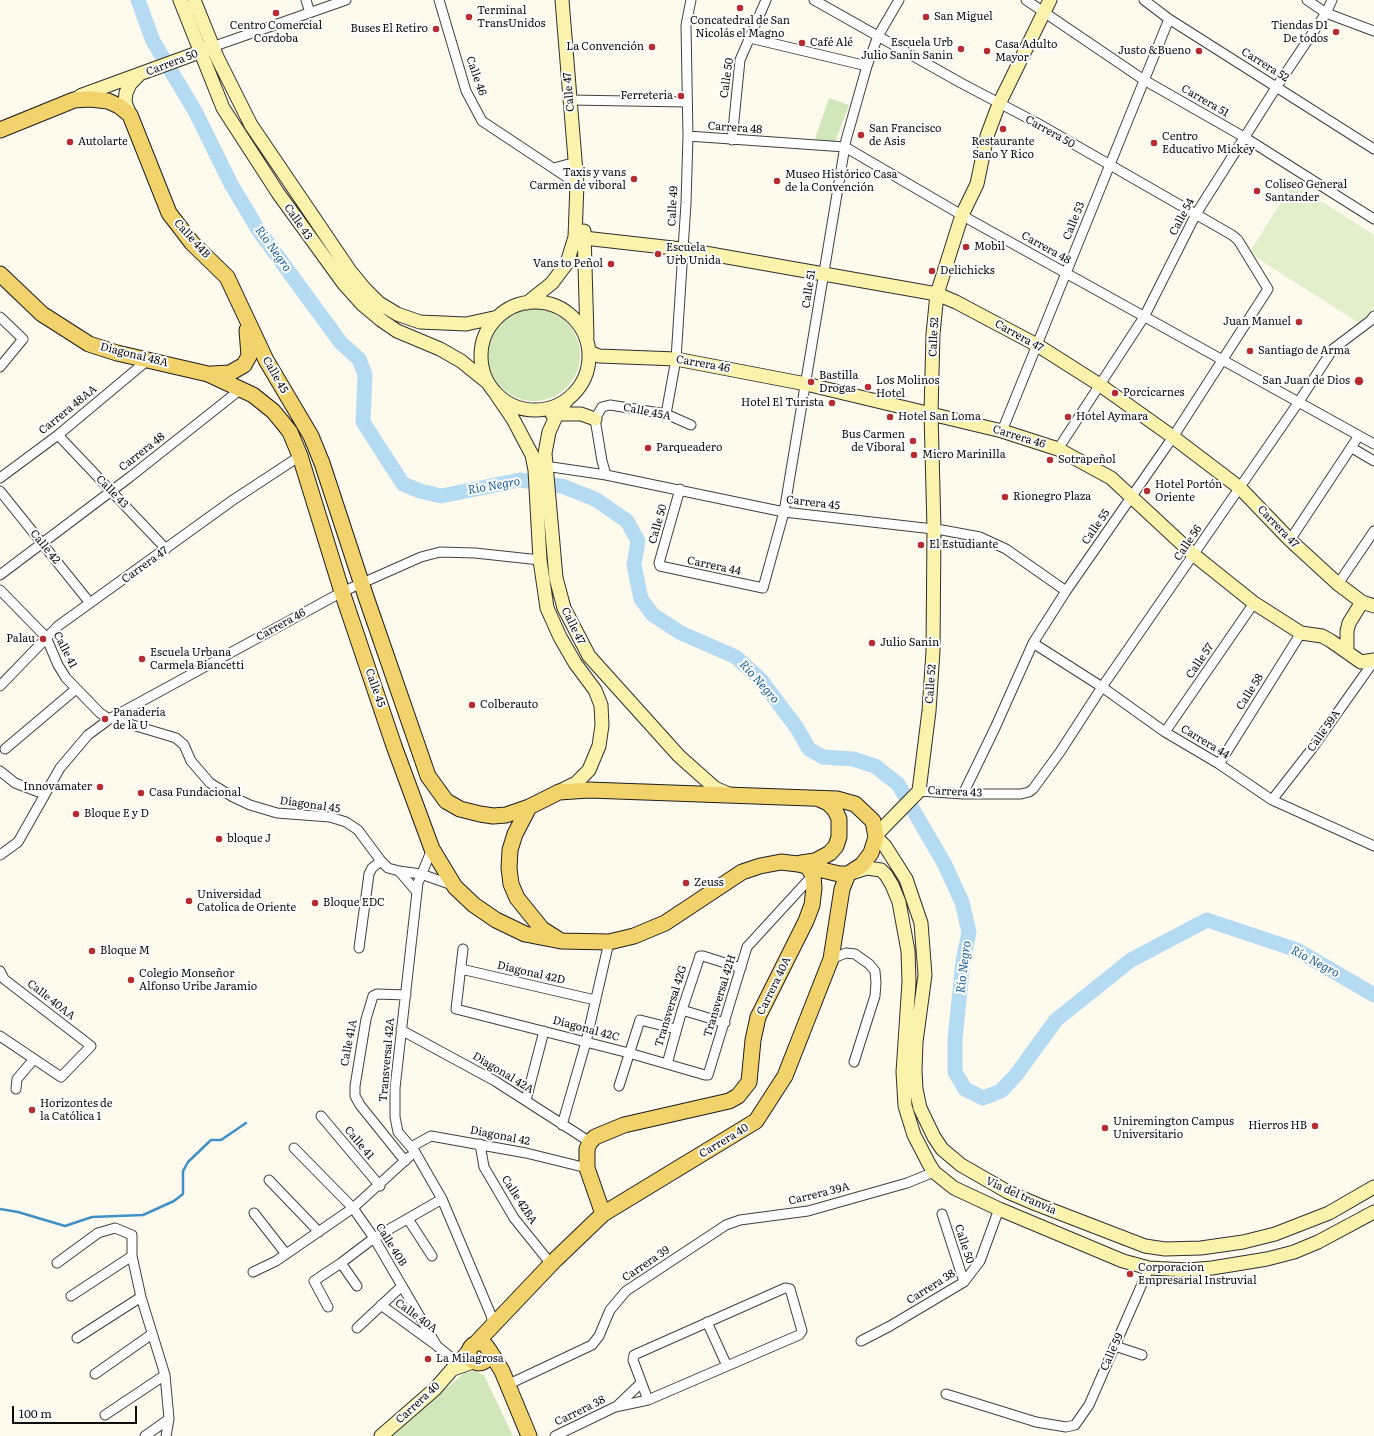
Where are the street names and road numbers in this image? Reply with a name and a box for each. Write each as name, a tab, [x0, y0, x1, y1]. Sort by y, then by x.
street label: Carrera 52	[1239, 45, 1291, 85]
street label: Carrera 50	[144, 47, 200, 79]
street label: Calle 46	[463, 55, 489, 97]
street label: Calle 50	[718, 57, 736, 99]
street label: Calle 47	[561, 72, 577, 112]
street label: Carrera 51	[1179, 82, 1231, 120]
street label: Carrera 50	[1023, 113, 1077, 151]
street label: Carrera 48	[707, 120, 763, 136]
street label: Calle 49	[665, 185, 681, 227]
street label: Calle 54	[1167, 196, 1197, 238]
street label: Calle 53	[1060, 200, 1088, 242]
street label: Calle 43	[281, 202, 315, 242]
street label: Calle 44B	[171, 217, 213, 261]
street label: Carrera 48	[1019, 229, 1073, 267]
street label: Calle 51	[799, 269, 819, 309]
street label: Calle 52	[926, 317, 942, 357]
street label: Carrera 47	[992, 317, 1046, 355]
street label: Diagonal 48A	[99, 340, 169, 370]
street label: Carrera 46	[675, 353, 731, 375]
street label: Calle 45	[259, 354, 291, 396]
street label: Carrera 48AA	[36, 383, 100, 437]
street label: Calle 45A	[622, 401, 672, 423]
street label: Carrera 46	[991, 423, 1047, 451]
street label: Carrera 48	[116, 430, 168, 474]
street label: Calle 43	[93, 473, 131, 511]
street label: Carrera 45	[785, 493, 841, 513]
street label: Calle 50	[646, 503, 670, 545]
street label: Carrera 47	[1255, 503, 1301, 551]
street label: Calle 55	[1079, 507, 1113, 547]
street label: Calle 56	[1171, 523, 1205, 563]
street label: Calle 42	[27, 527, 63, 567]
street label: Carrera 47	[119, 544, 171, 586]
street label: Carrera 44	[686, 554, 742, 578]
street label: Calle 47	[558, 605, 588, 647]
street label: Carrera 46	[254, 606, 308, 644]
street label: Calle 41	[50, 630, 80, 670]
street label: Calle 57	[1183, 641, 1217, 681]
street label: Calle 52	[923, 664, 939, 704]
street label: Calle 45	[362, 667, 388, 709]
street label: Calle 58	[1234, 671, 1266, 713]
street label: Calle 59A	[1305, 708, 1343, 754]
street label: Carrera 44	[1178, 722, 1232, 762]
street label: Carrera 43	[927, 784, 983, 800]
street label: Diagonal 45	[279, 794, 341, 816]
street label: Transversal 42H	[701, 953, 739, 1039]
street label: Carrera 40A	[754, 955, 794, 1017]
street label: Diagonal 42D	[496, 959, 566, 987]
street label: Transversal 42G	[652, 964, 690, 1048]
street label: Calle 40AA	[24, 977, 78, 1023]
street label: Diagonal 42C	[551, 1014, 621, 1044]
street label: Transversal 42A	[377, 1017, 397, 1103]
street label: Calle 41A	[338, 1019, 360, 1067]
street label: Diagonal 42A	[470, 1050, 536, 1096]
street label: Carrera 40	[697, 1121, 751, 1161]
street label: Calle 41	[341, 1124, 377, 1162]
street label: Diagonal 42	[469, 1124, 531, 1148]
street label: Calle 42BA	[498, 1173, 540, 1227]
street label: Vía del tranvía	[984, 1175, 1058, 1217]
street label: Carrera 39A	[787, 1180, 851, 1208]
street label: Calle 40B	[373, 1221, 409, 1269]
street label: Calle 50	[951, 1223, 977, 1265]
street label: Carrera 39	[620, 1243, 672, 1285]
street label: Carrera 38	[904, 1267, 958, 1307]
street label: Calle 40A	[392, 1296, 440, 1336]
street label: Calle 59	[1098, 1331, 1126, 1373]
street label: Carrera 40	[393, 1379, 443, 1427]
street label: Carrera 38	[553, 1393, 607, 1429]

